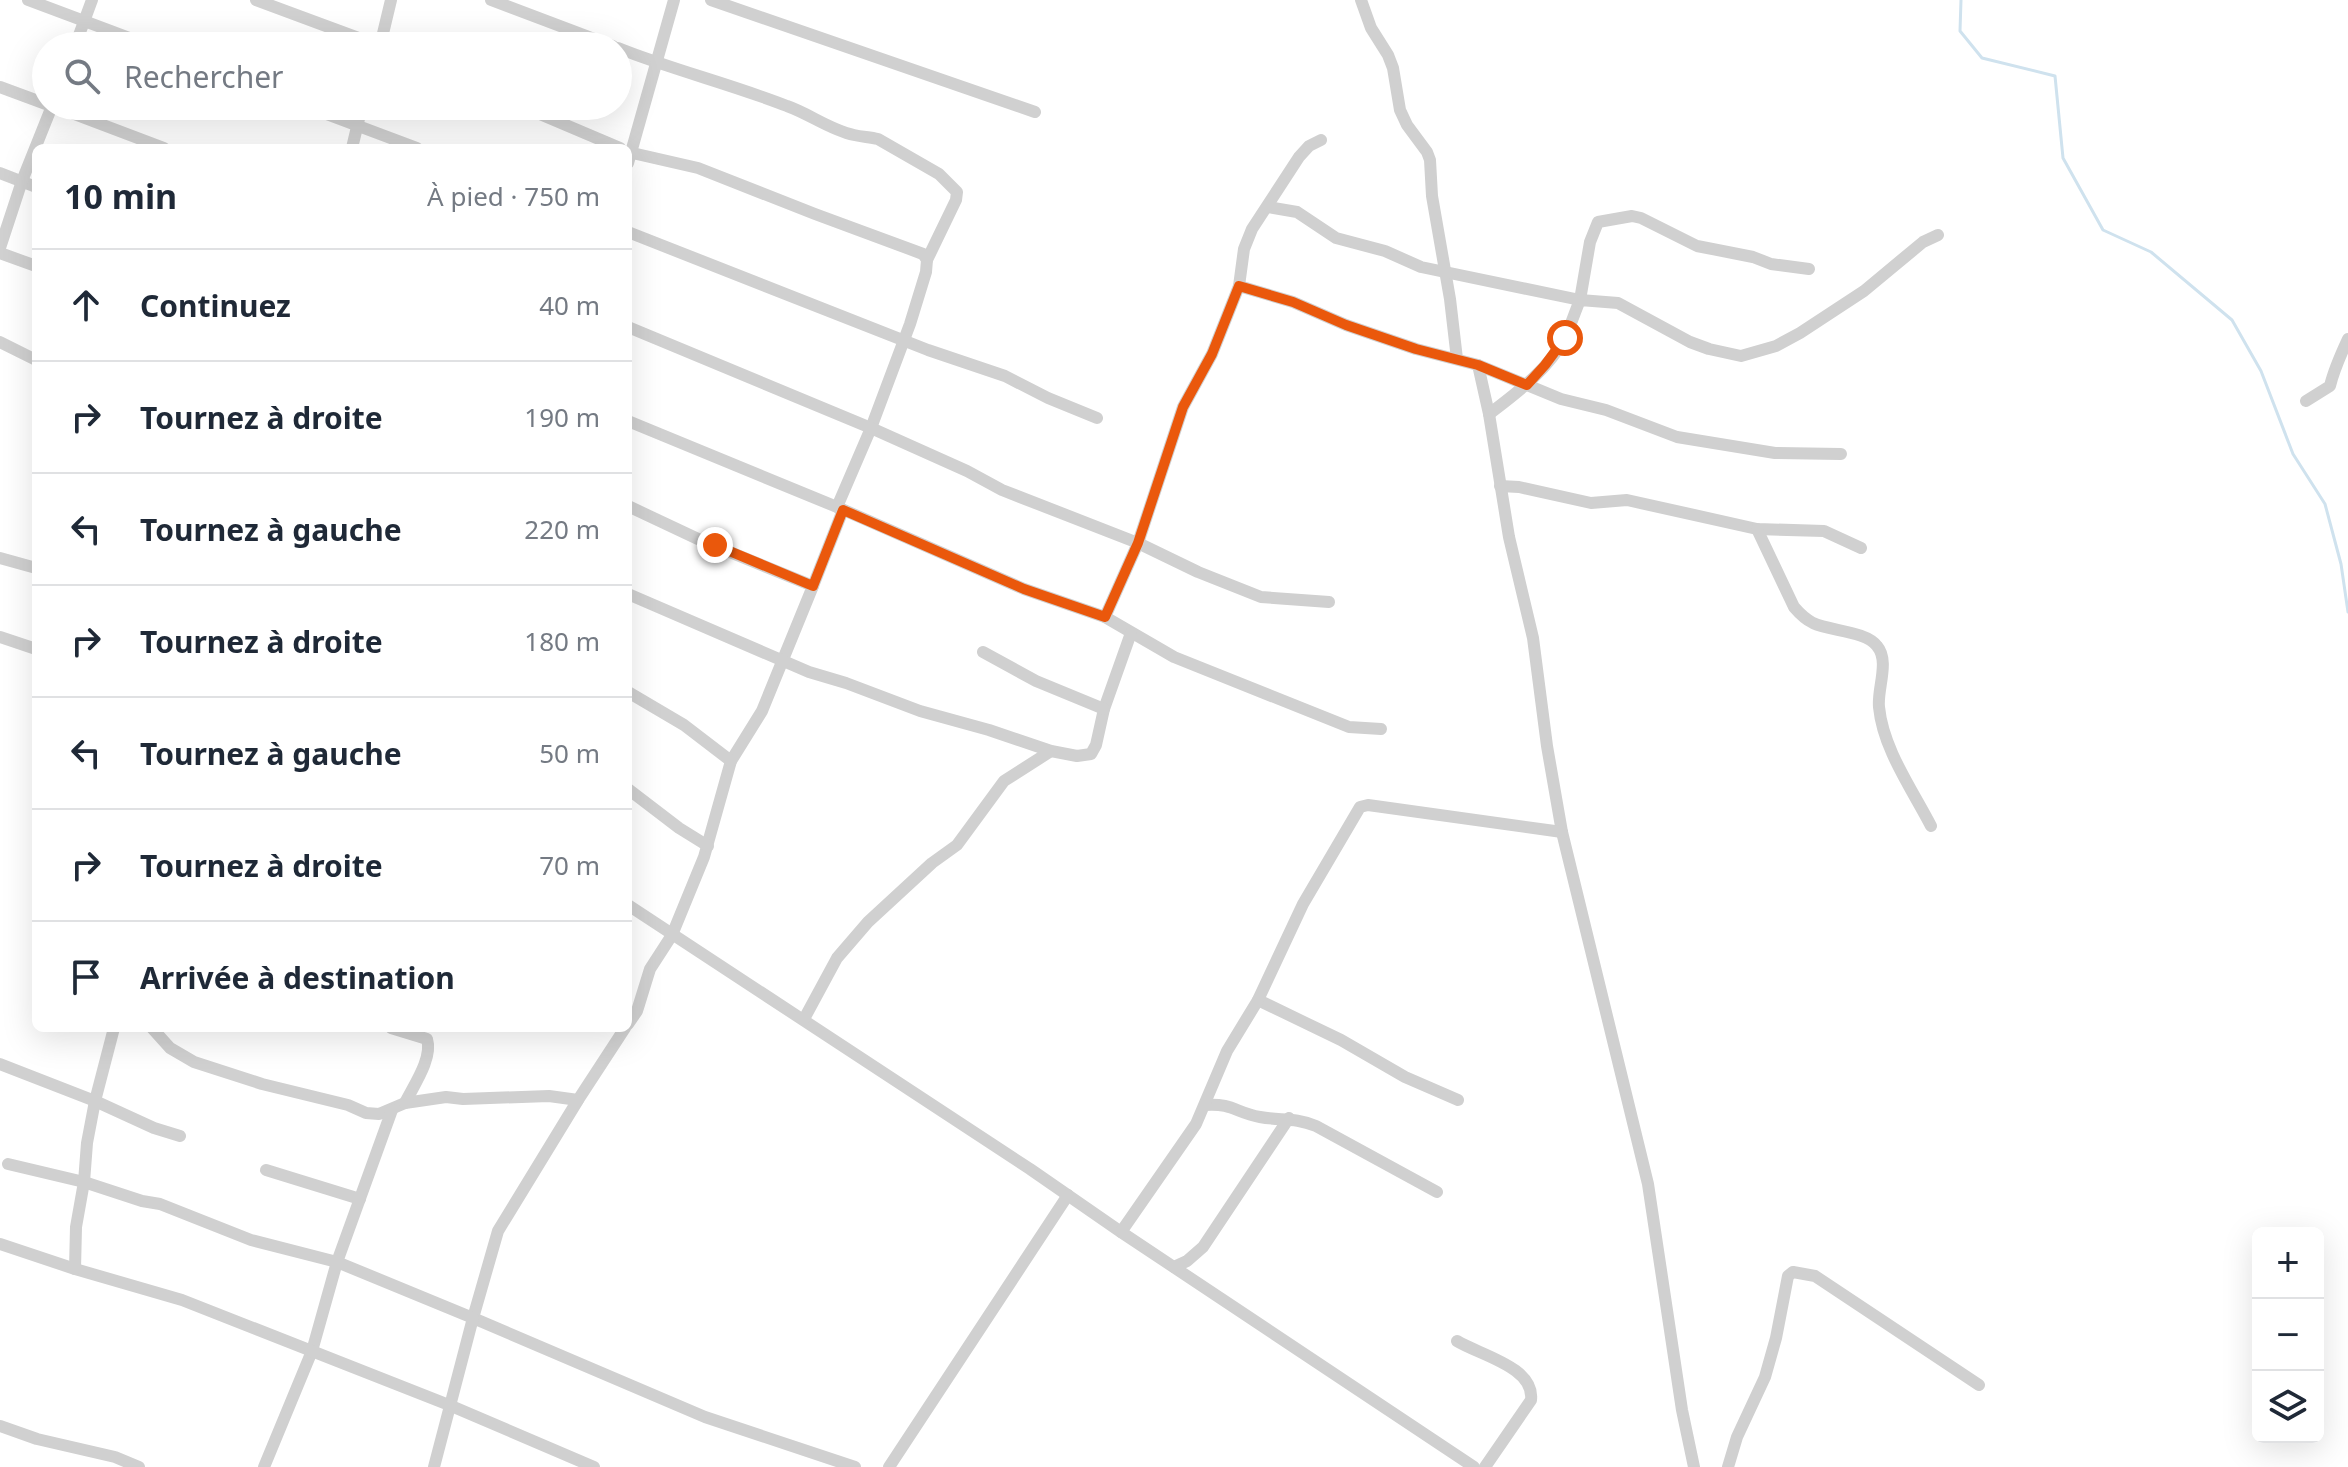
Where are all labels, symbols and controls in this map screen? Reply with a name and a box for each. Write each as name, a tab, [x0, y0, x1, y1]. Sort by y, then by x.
search box	[32, 32, 632, 120]
icon: search	[60, 54, 104, 98]
text: Rechercher	[124, 56, 283, 97]
text: 10 min	[64, 173, 177, 219]
text: À pied · 750 m	[427, 178, 600, 214]
icon: ahead	[64, 283, 108, 327]
text: Continuez	[140, 285, 291, 326]
text: 40 m	[539, 287, 600, 323]
route start	[1547, 320, 1583, 356]
icon: right	[64, 395, 108, 439]
text: Tournez à droite	[140, 397, 383, 438]
text: 190 m	[524, 399, 600, 435]
icon: left	[64, 507, 108, 551]
text: Tournez à gauche	[140, 509, 402, 550]
text: 220 m	[524, 511, 600, 547]
route end	[697, 527, 733, 563]
icon: right	[64, 619, 108, 663]
text: Tournez à droite	[140, 621, 383, 662]
text: 180 m	[524, 623, 600, 659]
icon: left	[64, 731, 108, 775]
text: Tournez à gauche	[140, 733, 402, 774]
text: 50 m	[539, 735, 600, 771]
icon: right	[64, 843, 108, 887]
text: Tournez à droite	[140, 845, 383, 886]
text: 70 m	[539, 847, 600, 883]
icon: arrive	[64, 955, 108, 999]
text: Arrivée à destination	[140, 957, 455, 998]
map controls	[2252, 1227, 2324, 1443]
button: +	[2252, 1227, 2324, 1299]
button: −	[2252, 1299, 2324, 1371]
button: layers	[2252, 1371, 2324, 1443]

